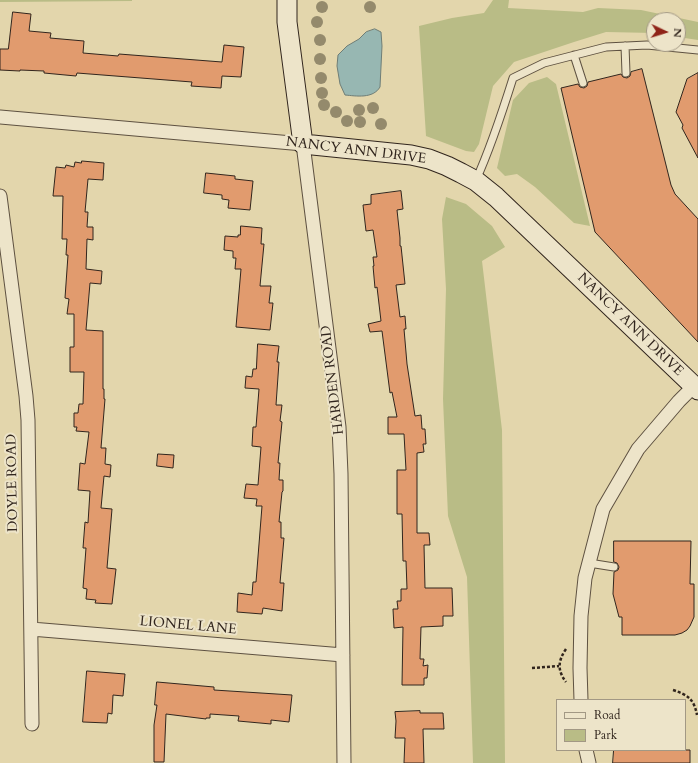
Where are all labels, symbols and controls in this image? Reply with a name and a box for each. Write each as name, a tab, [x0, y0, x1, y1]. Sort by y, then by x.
north arrow	[646, 12, 686, 52]
text: N	[670, 28, 685, 38]
street label: NANCY ANN DRIVE	[285, 134, 427, 168]
street label: NANCY ANN DRIVE	[573, 270, 687, 380]
street label: HARDEN ROAD	[318, 324, 348, 436]
street label: DOYLE ROAD	[4, 434, 22, 532]
street label: LIONEL LANE	[139, 613, 237, 639]
legend	[556, 699, 686, 751]
text: Road	[594, 707, 620, 723]
text: Park	[594, 727, 617, 743]

